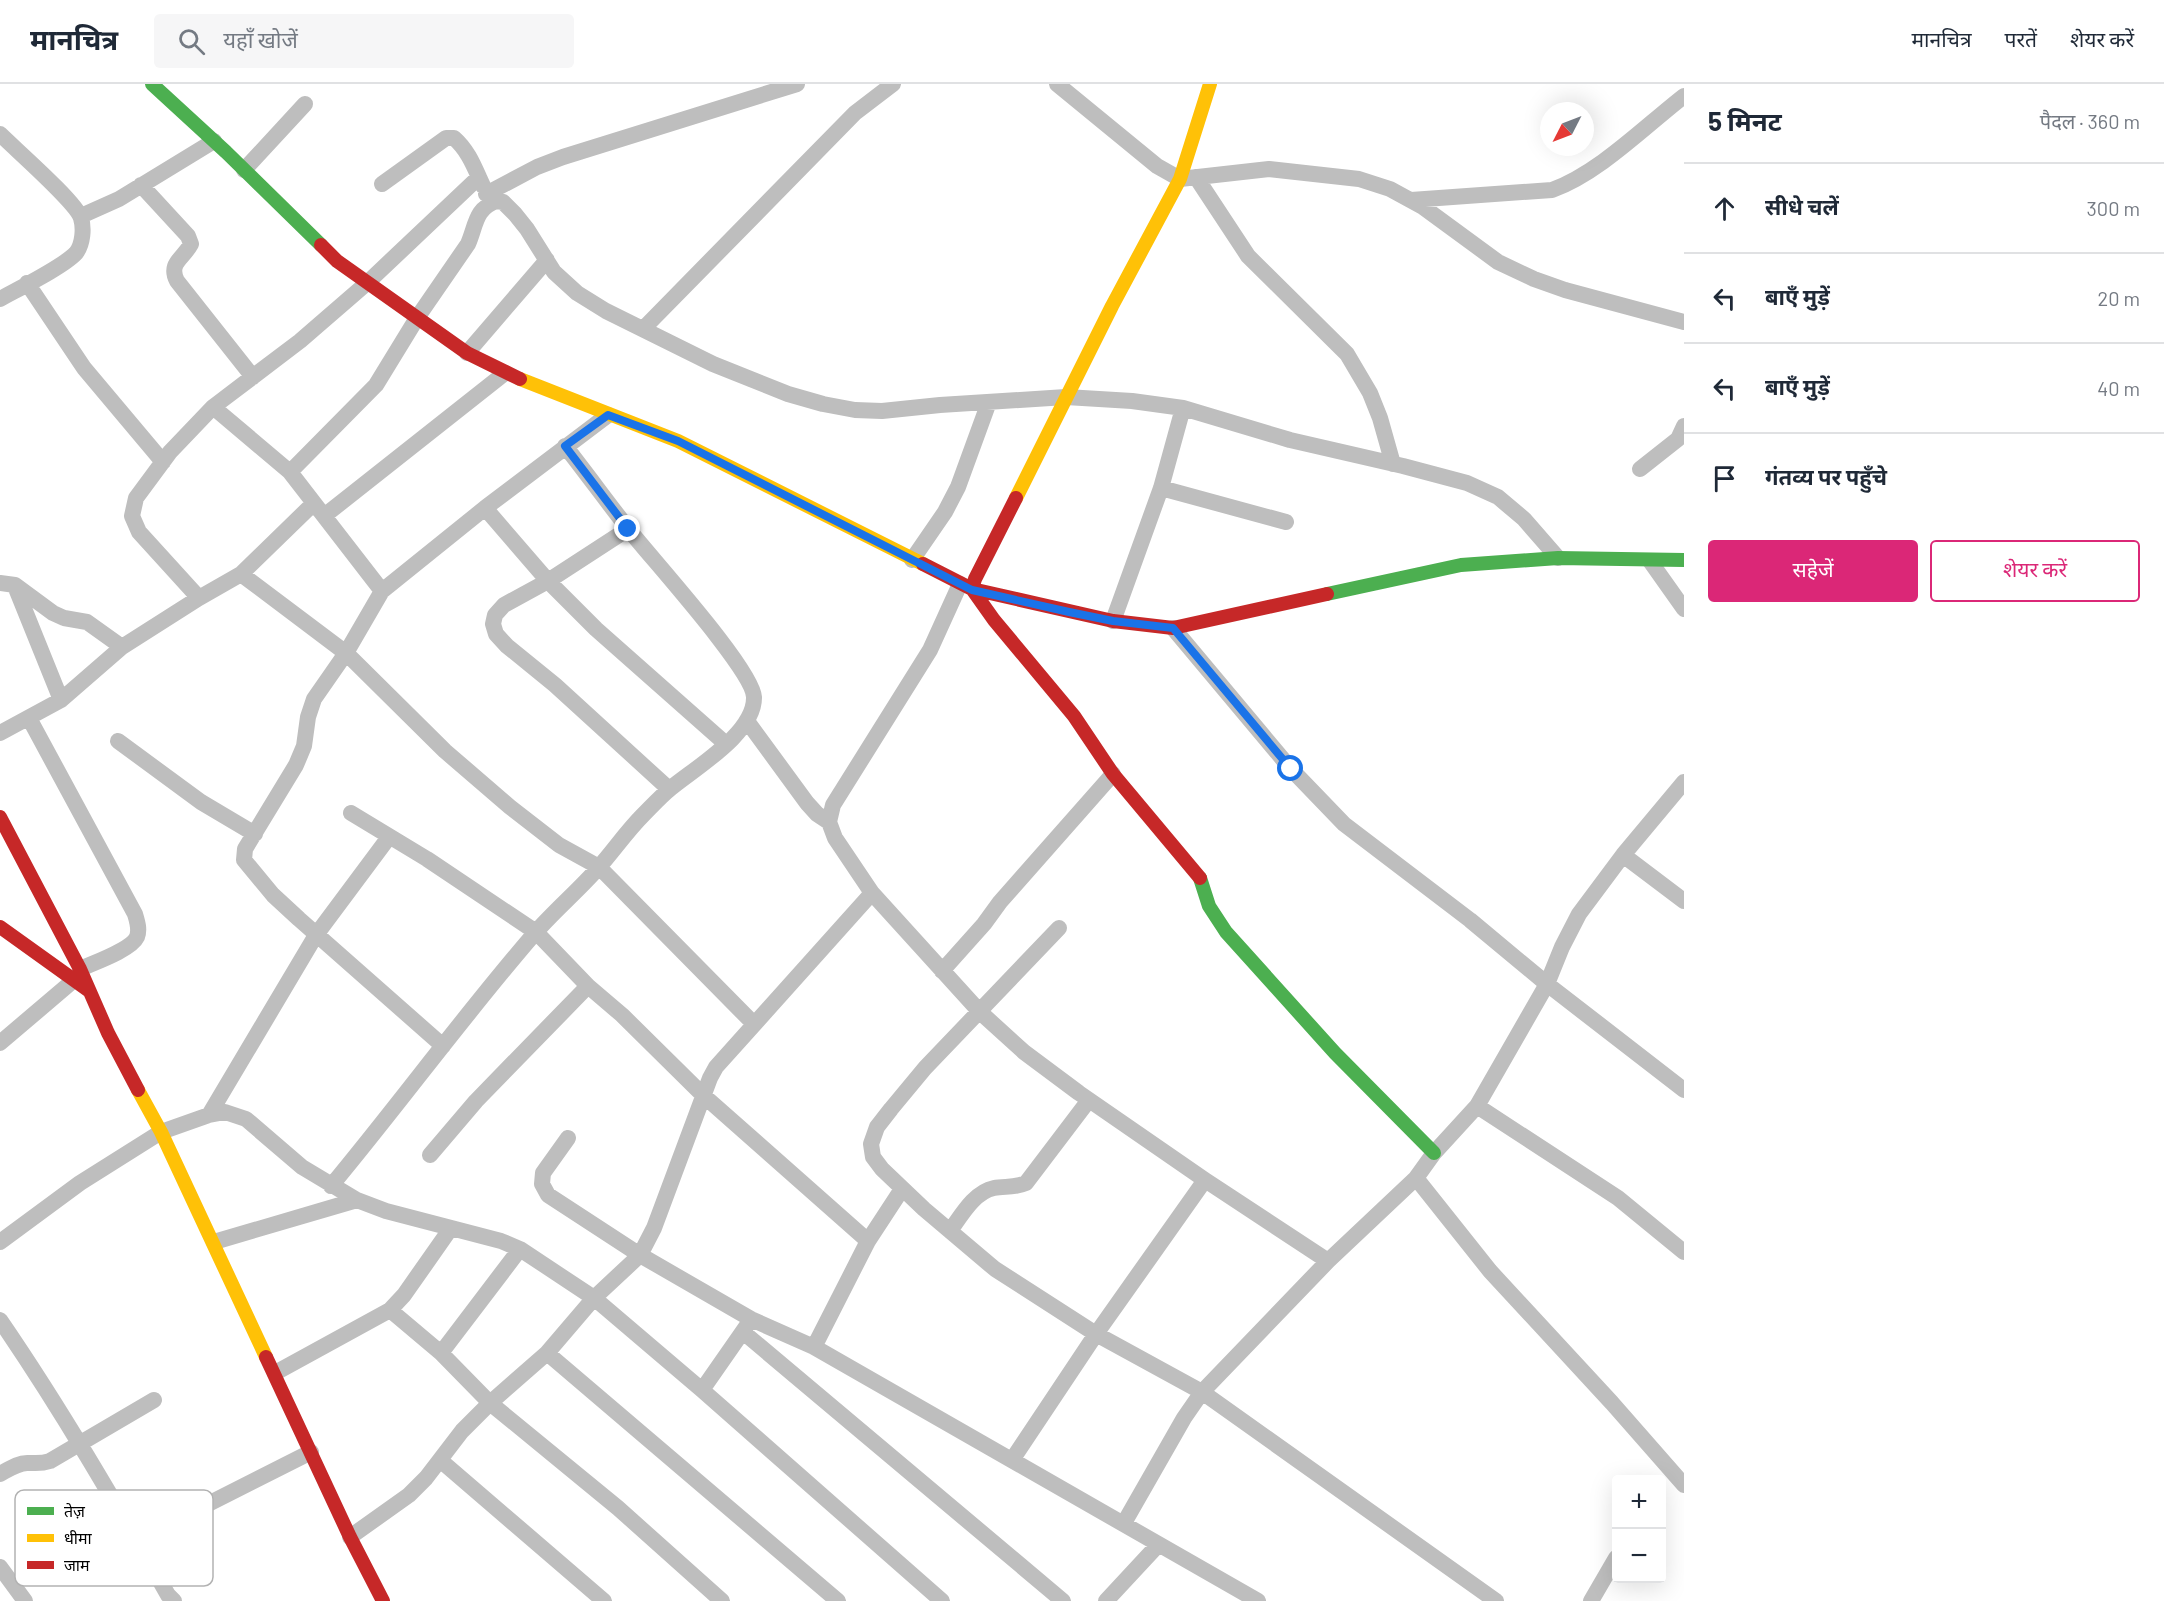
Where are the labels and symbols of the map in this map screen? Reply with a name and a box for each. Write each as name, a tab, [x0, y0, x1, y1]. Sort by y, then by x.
north arrow	[1540, 102, 1594, 156]
route end	[614, 515, 640, 541]
route start	[1277, 755, 1303, 781]
legend	[15, 1490, 213, 1586]
text: तेज़	[64, 1501, 86, 1520]
text: धीमा	[64, 1528, 93, 1547]
text: जाम	[64, 1555, 90, 1574]

